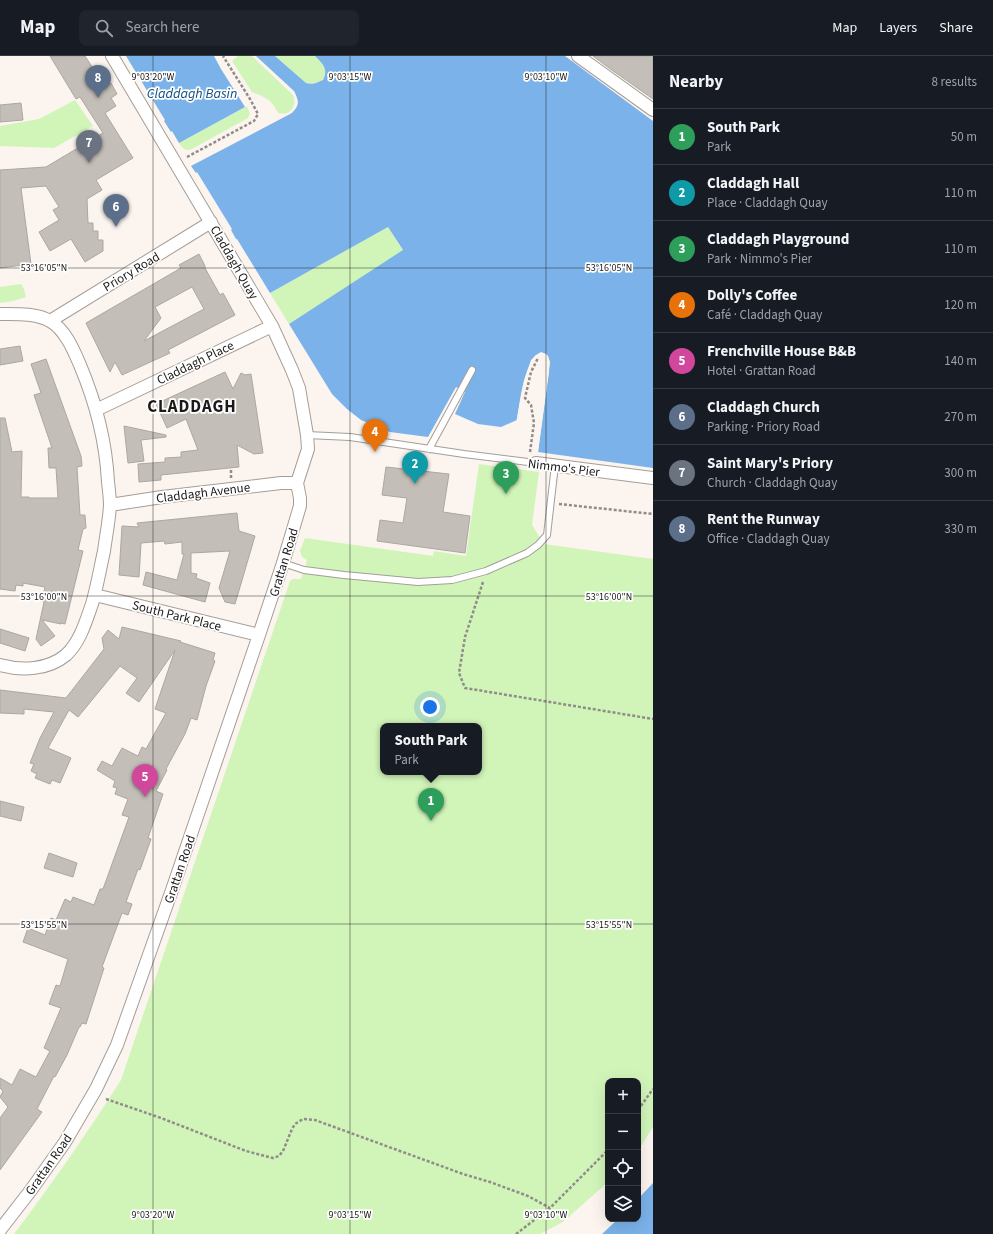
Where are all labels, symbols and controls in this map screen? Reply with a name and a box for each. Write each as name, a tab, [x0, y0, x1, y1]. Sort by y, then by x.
search box	[79, 10, 359, 46]
text: Map	[20, 14, 55, 41]
icon: search	[93, 17, 115, 39]
text: Search here	[125, 17, 199, 38]
text: Map	[832, 18, 857, 38]
text: Layers	[879, 18, 917, 38]
text: Share	[939, 18, 973, 38]
pin: 8	[85, 65, 111, 98]
text: 9°03'20"W	[132, 70, 175, 84]
text: 9°03'15"W	[329, 70, 372, 84]
text: 9°03'10"W	[525, 70, 568, 84]
text: Nearby	[669, 70, 723, 94]
text: 8 results	[932, 73, 977, 91]
water label: Claddagh Basin	[147, 84, 237, 104]
text: South Park	[707, 117, 780, 138]
text: 1	[679, 128, 685, 146]
text: 50 m	[951, 128, 977, 146]
pin: 7	[76, 130, 102, 163]
text: Park	[707, 138, 731, 156]
text: Claddagh Hall	[707, 173, 799, 194]
text: 2	[679, 184, 685, 202]
text: 110 m	[944, 184, 977, 202]
pin: 6	[103, 194, 129, 227]
text: Place · Claddagh Quay	[707, 194, 828, 212]
street label: Claddagh Quay	[206, 222, 263, 303]
text: Claddagh Playground	[707, 229, 849, 250]
text: 3	[679, 240, 685, 258]
text: 110 m	[944, 240, 977, 258]
street label: Priory Road	[100, 248, 163, 296]
text: Park · Nimmo's Pier	[707, 250, 812, 268]
text: 53°16'05"N	[21, 261, 67, 275]
text: 53°16'05"N	[586, 261, 632, 275]
text: Dolly's Coffee	[707, 285, 797, 306]
text: 4	[679, 296, 685, 314]
text: 120 m	[944, 296, 977, 314]
text: Café · Claddagh Quay	[707, 306, 822, 324]
street label: Claddagh Place	[154, 336, 237, 389]
text: Frenchville House B&B	[707, 341, 856, 362]
text: 5	[679, 352, 685, 370]
text: 140 m	[944, 352, 977, 370]
text: Hotel · Grattan Road	[707, 362, 816, 380]
district label: CLADDAGH	[147, 395, 237, 419]
text: Claddagh Church	[707, 397, 820, 418]
text: 6	[679, 408, 685, 426]
text: 270 m	[944, 408, 977, 426]
text: Parking · Priory Road	[707, 418, 820, 436]
pin: 4	[362, 419, 388, 452]
pin: 2	[402, 451, 428, 484]
text: Saint Mary's Priory	[707, 453, 833, 474]
street label: Nimmo's Pier	[527, 455, 601, 481]
pin: 3	[493, 461, 519, 494]
text: 7	[679, 464, 685, 482]
text: 300 m	[944, 464, 977, 482]
text: Church · Claddagh Quay	[707, 474, 837, 492]
street label: Claddagh Avenue	[155, 478, 251, 508]
text: Rent the Runway	[707, 509, 820, 530]
text: 8	[679, 520, 685, 538]
text: 330 m	[944, 520, 977, 538]
street label: Grattan Road	[265, 526, 303, 599]
text: Office · Claddagh Quay	[707, 530, 830, 548]
text: 53°16'00"N	[21, 590, 67, 604]
text: 53°16'00"N	[586, 590, 632, 604]
street label: South Park Place	[130, 596, 223, 636]
your location	[420, 697, 440, 717]
popup	[380, 723, 482, 775]
text: South Park	[394, 730, 468, 751]
text: Park	[394, 751, 419, 769]
pin: 5	[132, 764, 158, 797]
pin: 1	[418, 788, 444, 821]
street label: Grattan Road	[160, 833, 200, 906]
text: 53°15'55"N	[21, 918, 67, 932]
text: 53°15'55"N	[586, 918, 632, 932]
map controls	[605, 1078, 641, 1222]
button: +	[605, 1078, 641, 1114]
button: −	[605, 1114, 641, 1150]
street label: Grattan Road	[21, 1130, 77, 1199]
button: locate	[605, 1150, 641, 1186]
button: layers	[605, 1186, 641, 1222]
text: 9°03'20"W	[132, 1208, 175, 1222]
text: 9°03'15"W	[329, 1208, 372, 1222]
text: 9°03'10"W	[525, 1208, 568, 1222]

